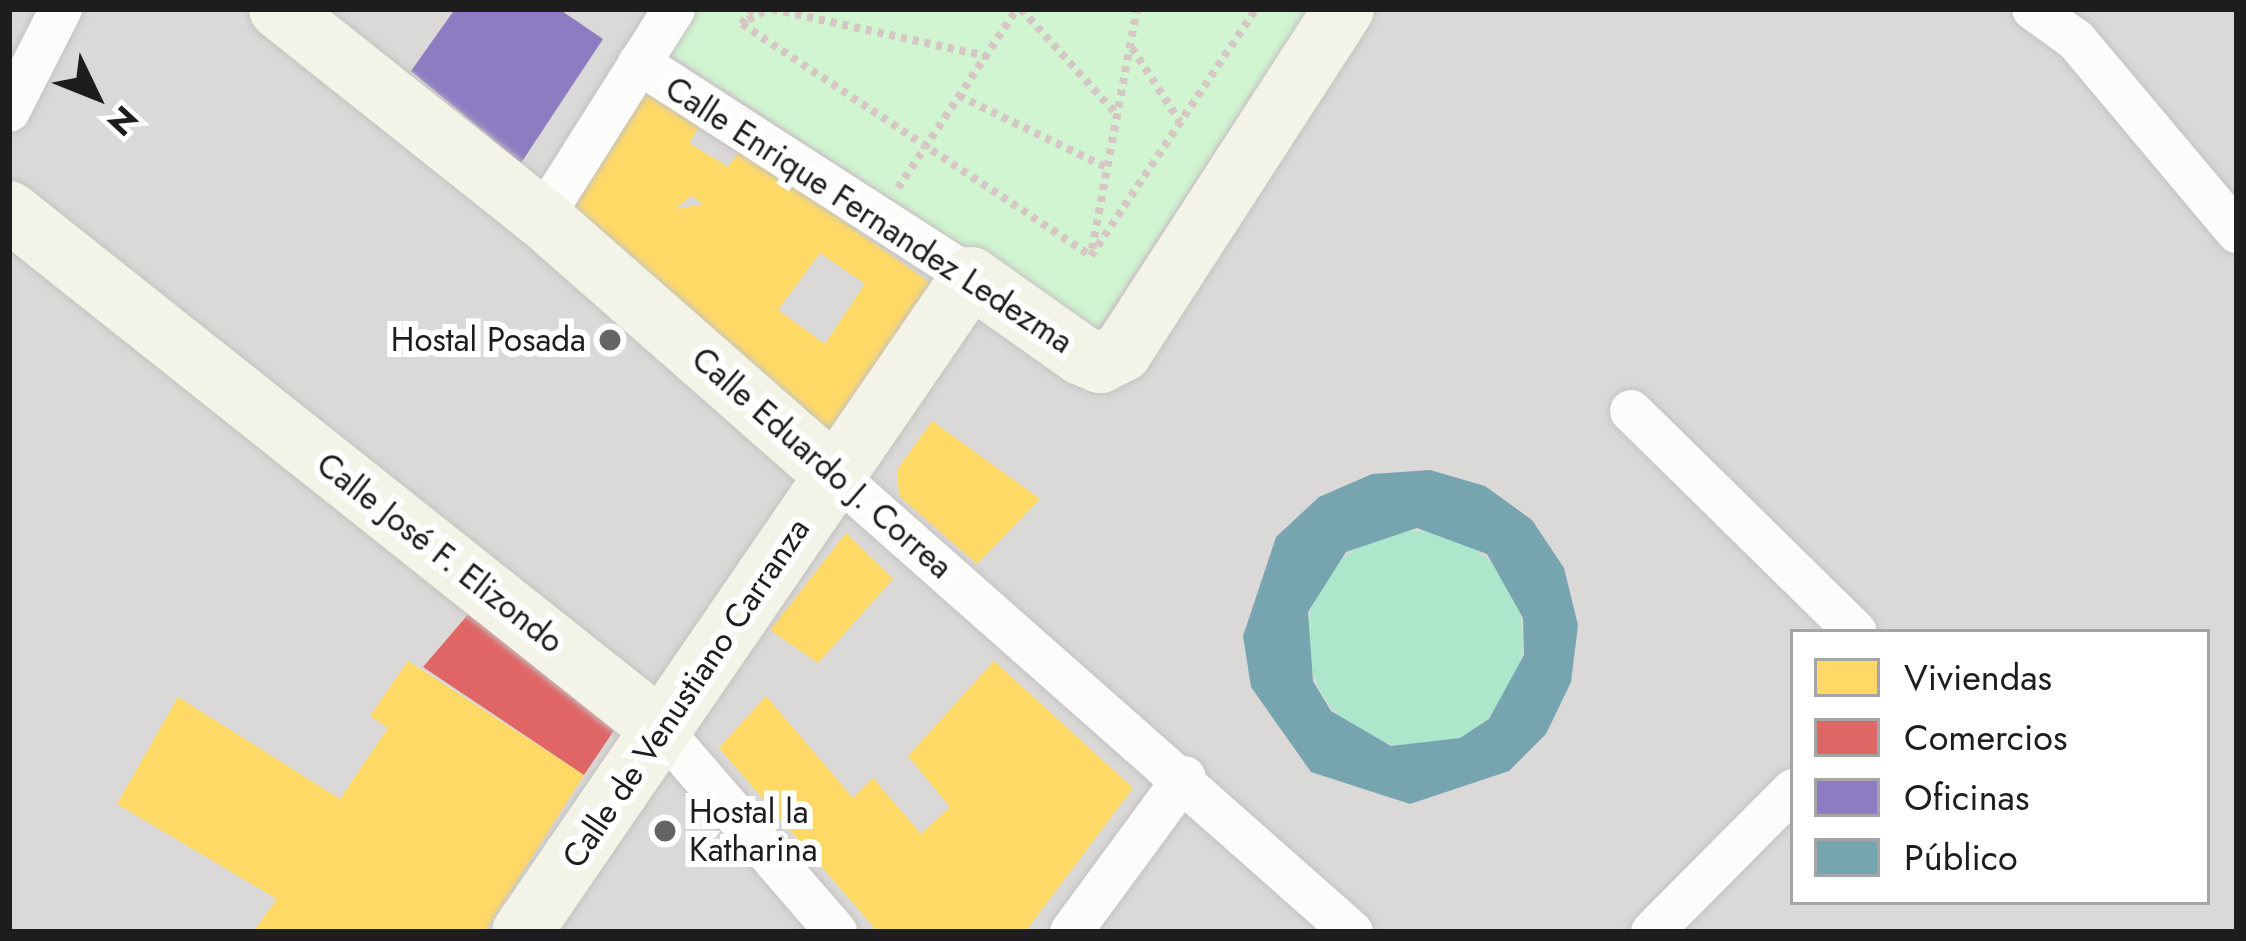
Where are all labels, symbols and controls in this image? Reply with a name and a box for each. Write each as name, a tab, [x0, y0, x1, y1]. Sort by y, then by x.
north arrow	[36, 36, 156, 156]
street label: Calle Enrique Fernandez Ledezma	[658, 68, 1080, 362]
text: N	[97, 95, 149, 146]
place label: Hostal Posada	[391, 320, 586, 360]
marker: Hostal Posada	[597, 327, 623, 353]
street label: Calle Eduardo J. Correa	[684, 339, 960, 587]
street label: Calle José F. Elizondo	[309, 444, 571, 662]
street label: Calle de Venustiano Carranza	[554, 511, 818, 875]
legend	[1790, 629, 2210, 905]
text: Viviendas	[1904, 651, 2052, 703]
text: Comercios	[1904, 711, 2067, 763]
text: Oficinas	[1904, 771, 2029, 823]
place label: Hostal la Katharina	[689, 792, 818, 870]
marker: Hostal la Katharina	[652, 818, 678, 844]
text: Público	[1904, 831, 2018, 883]

